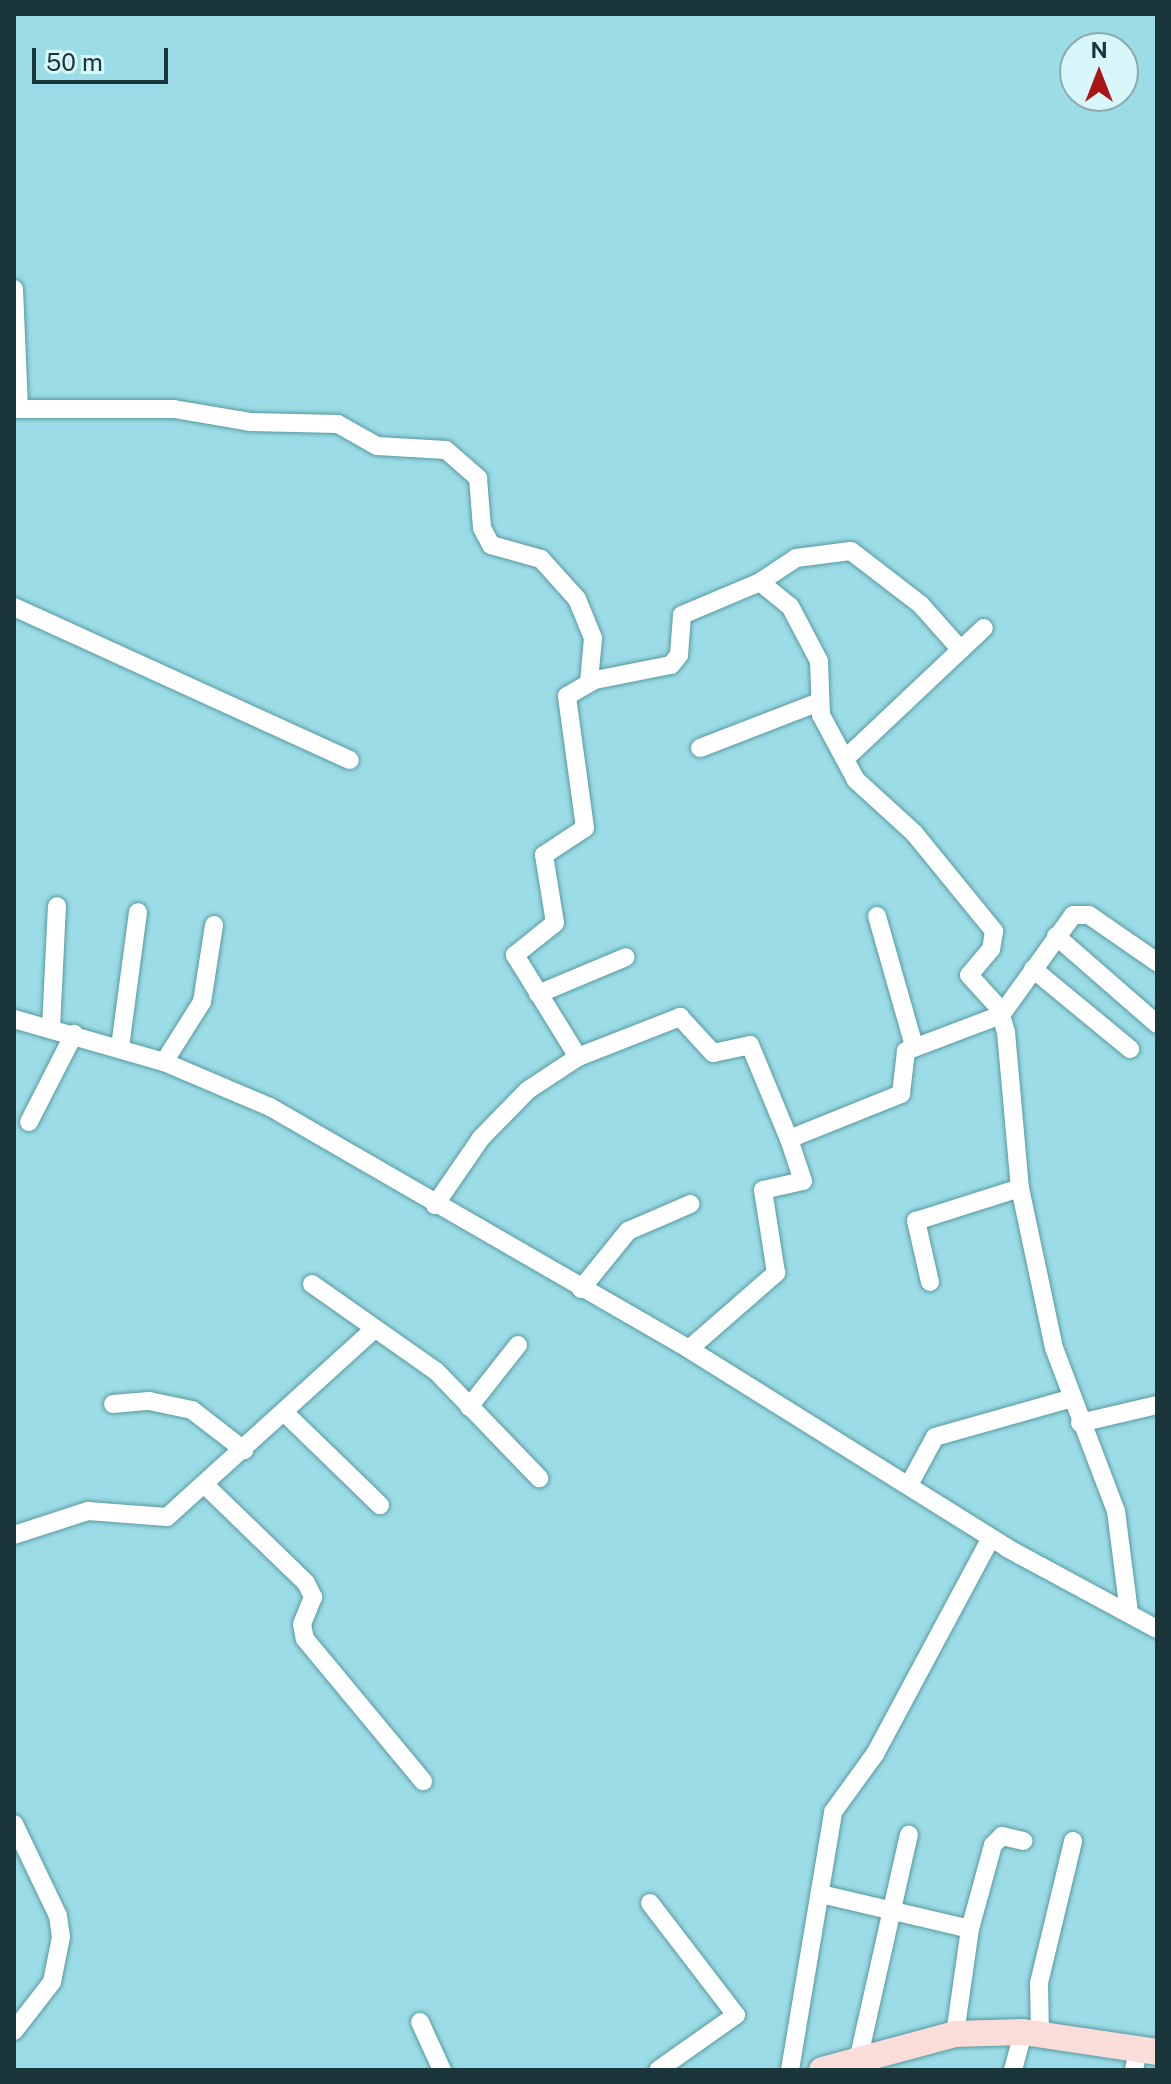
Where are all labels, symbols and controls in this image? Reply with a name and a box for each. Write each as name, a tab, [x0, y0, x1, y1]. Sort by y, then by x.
scale bar	[36, 32, 172, 82]
north arrow	[1059, 32, 1139, 112]
text: N	[1090, 37, 1108, 63]
text: 50 m	[46, 48, 103, 76]

